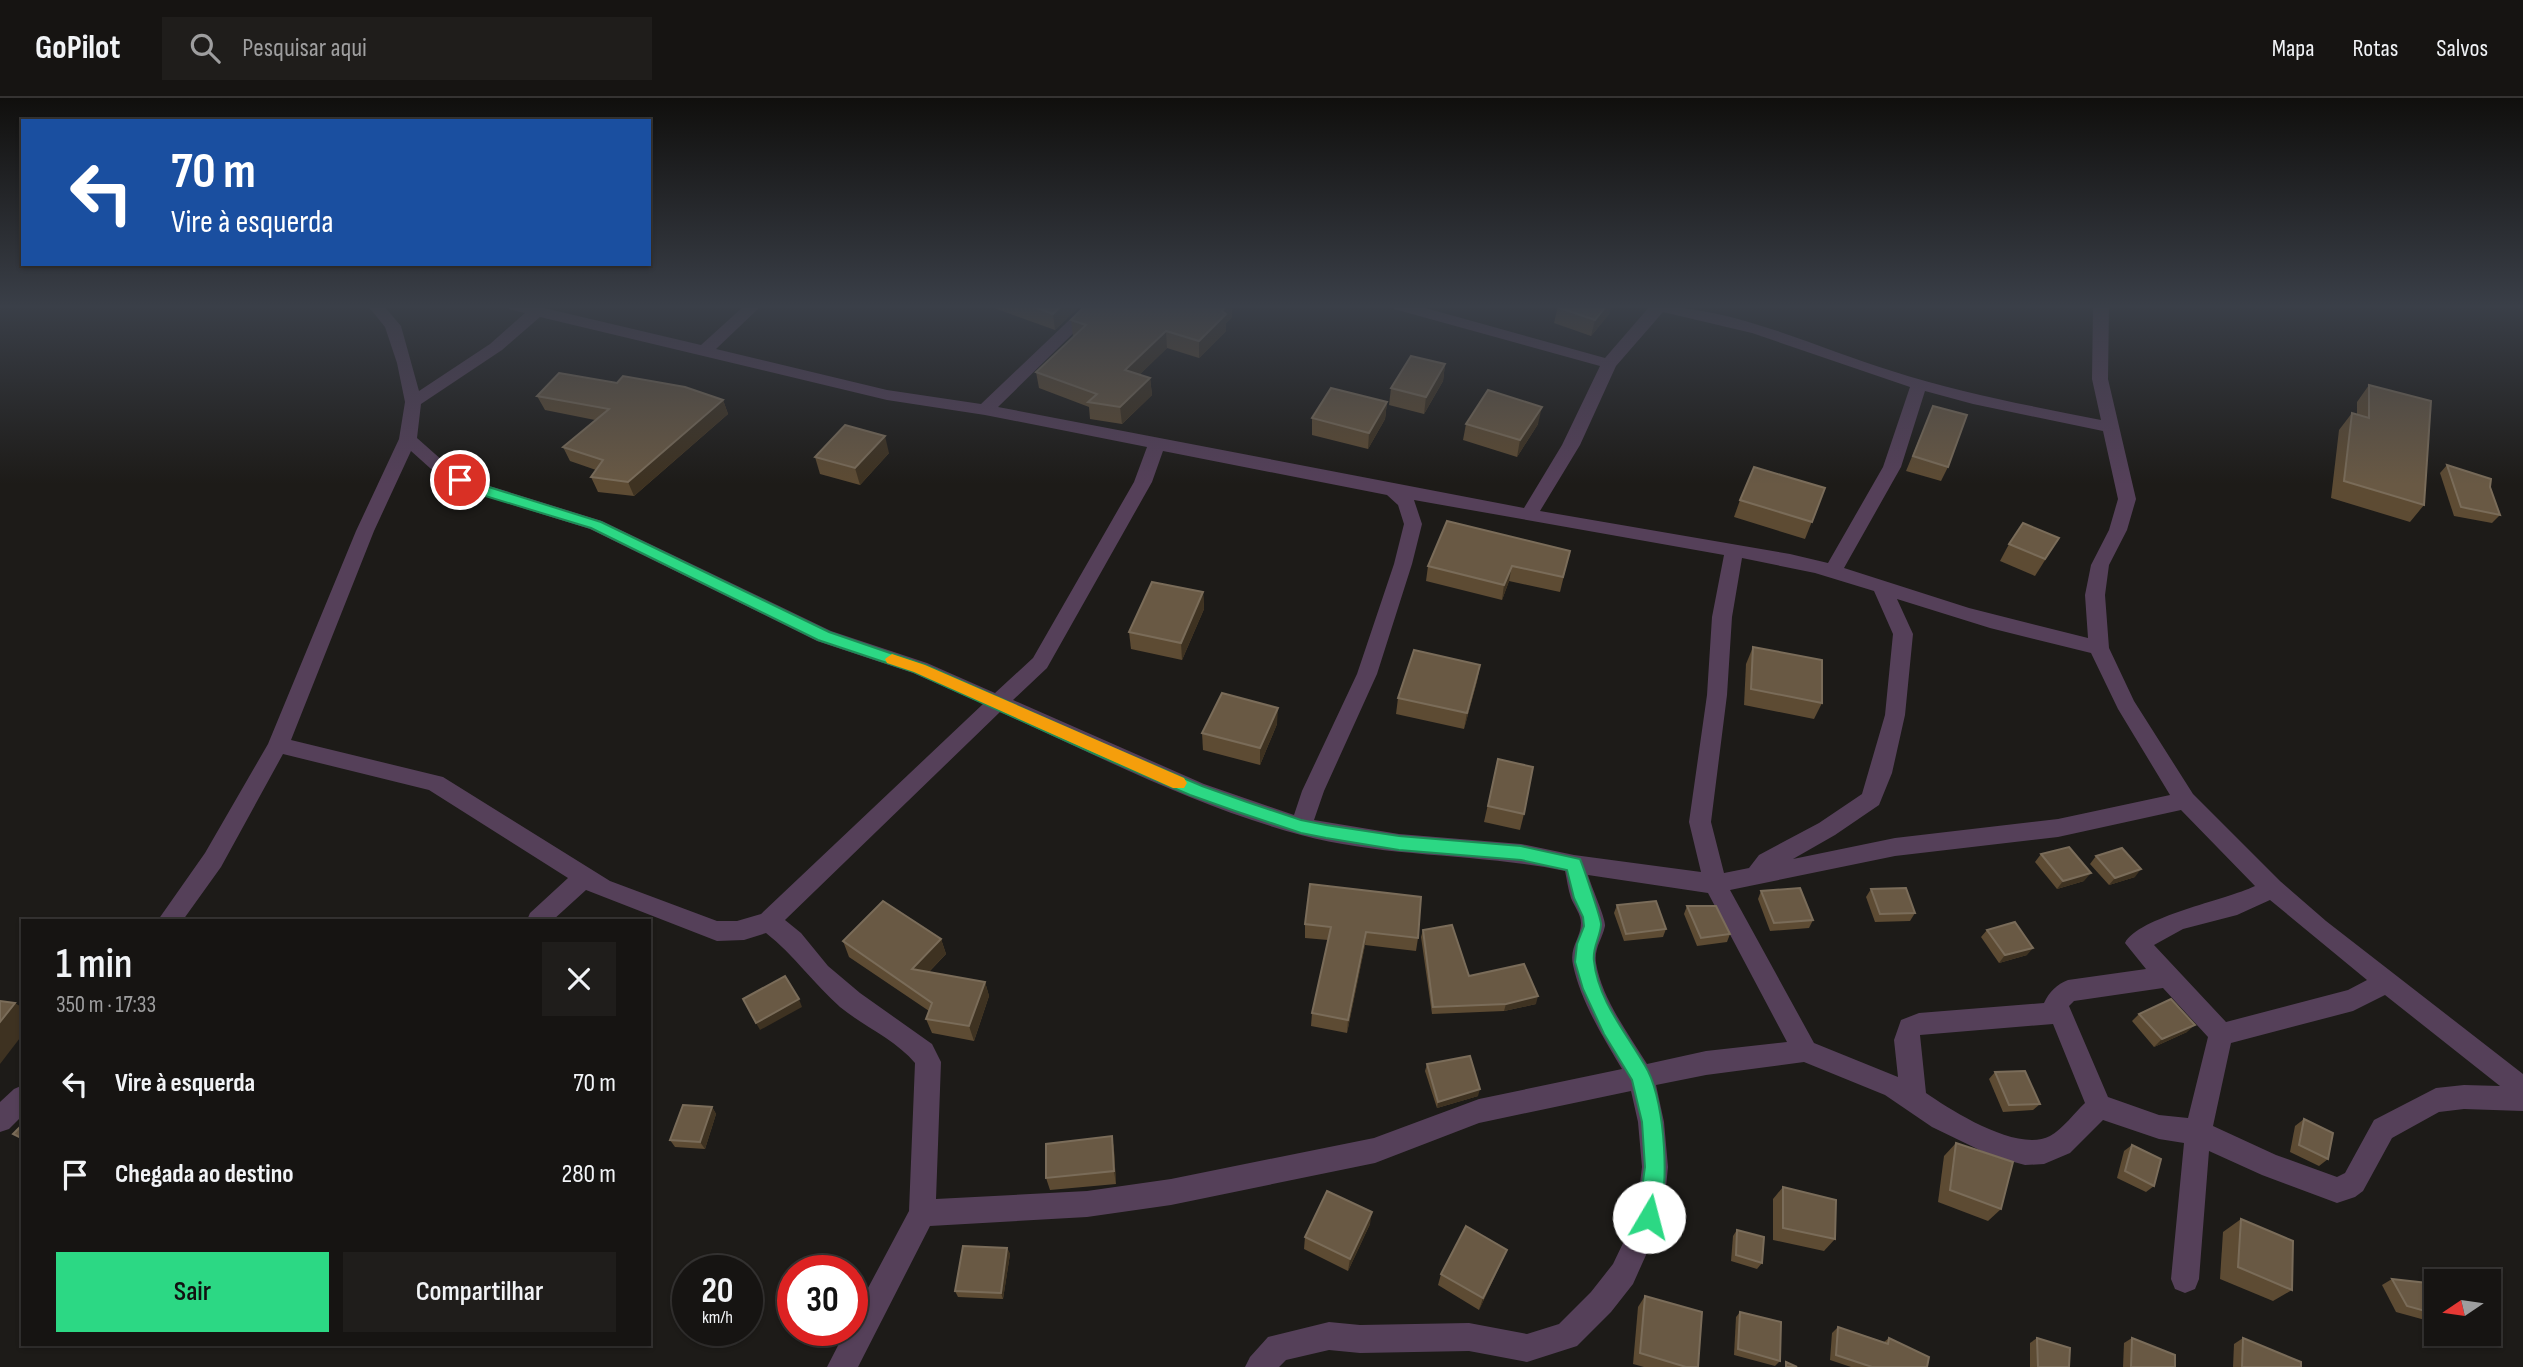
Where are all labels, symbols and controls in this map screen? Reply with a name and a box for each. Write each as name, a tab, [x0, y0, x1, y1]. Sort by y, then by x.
search box	[162, 17, 652, 80]
text: GoPilot	[35, 28, 120, 68]
icon: search	[186, 29, 224, 67]
text: Pesquisar aqui	[242, 33, 367, 64]
text: Mapa	[2272, 34, 2315, 63]
text: Rotas	[2353, 34, 2398, 63]
text: Salvos	[2436, 34, 2488, 63]
text: 70 m	[171, 143, 256, 202]
icon: left	[56, 147, 147, 238]
text: Vire à esquerda	[171, 203, 334, 242]
pin	[430, 450, 490, 510]
icon: arrive	[441, 461, 479, 499]
text: 1 min	[56, 939, 132, 990]
button: close	[542, 942, 616, 1016]
text: 350 m · 17:33	[56, 991, 156, 1019]
icon: left	[56, 1065, 94, 1103]
text: Vire à esquerda	[115, 1068, 255, 1099]
text: 70 m	[573, 1068, 616, 1099]
icon: arrive	[56, 1156, 94, 1194]
text: Chegada ao destino	[115, 1159, 294, 1190]
text: 280 m	[561, 1159, 616, 1190]
position arrow	[1612, 1180, 1686, 1254]
button: Sair	[56, 1252, 329, 1332]
button: Compartilhar	[343, 1252, 616, 1332]
speed limit sign: 30	[777, 1255, 868, 1346]
north arrow	[2424, 1269, 2501, 1346]
map controls	[2424, 1269, 2501, 1346]
text: 20	[702, 1270, 734, 1313]
text: km/h	[702, 1307, 733, 1328]

